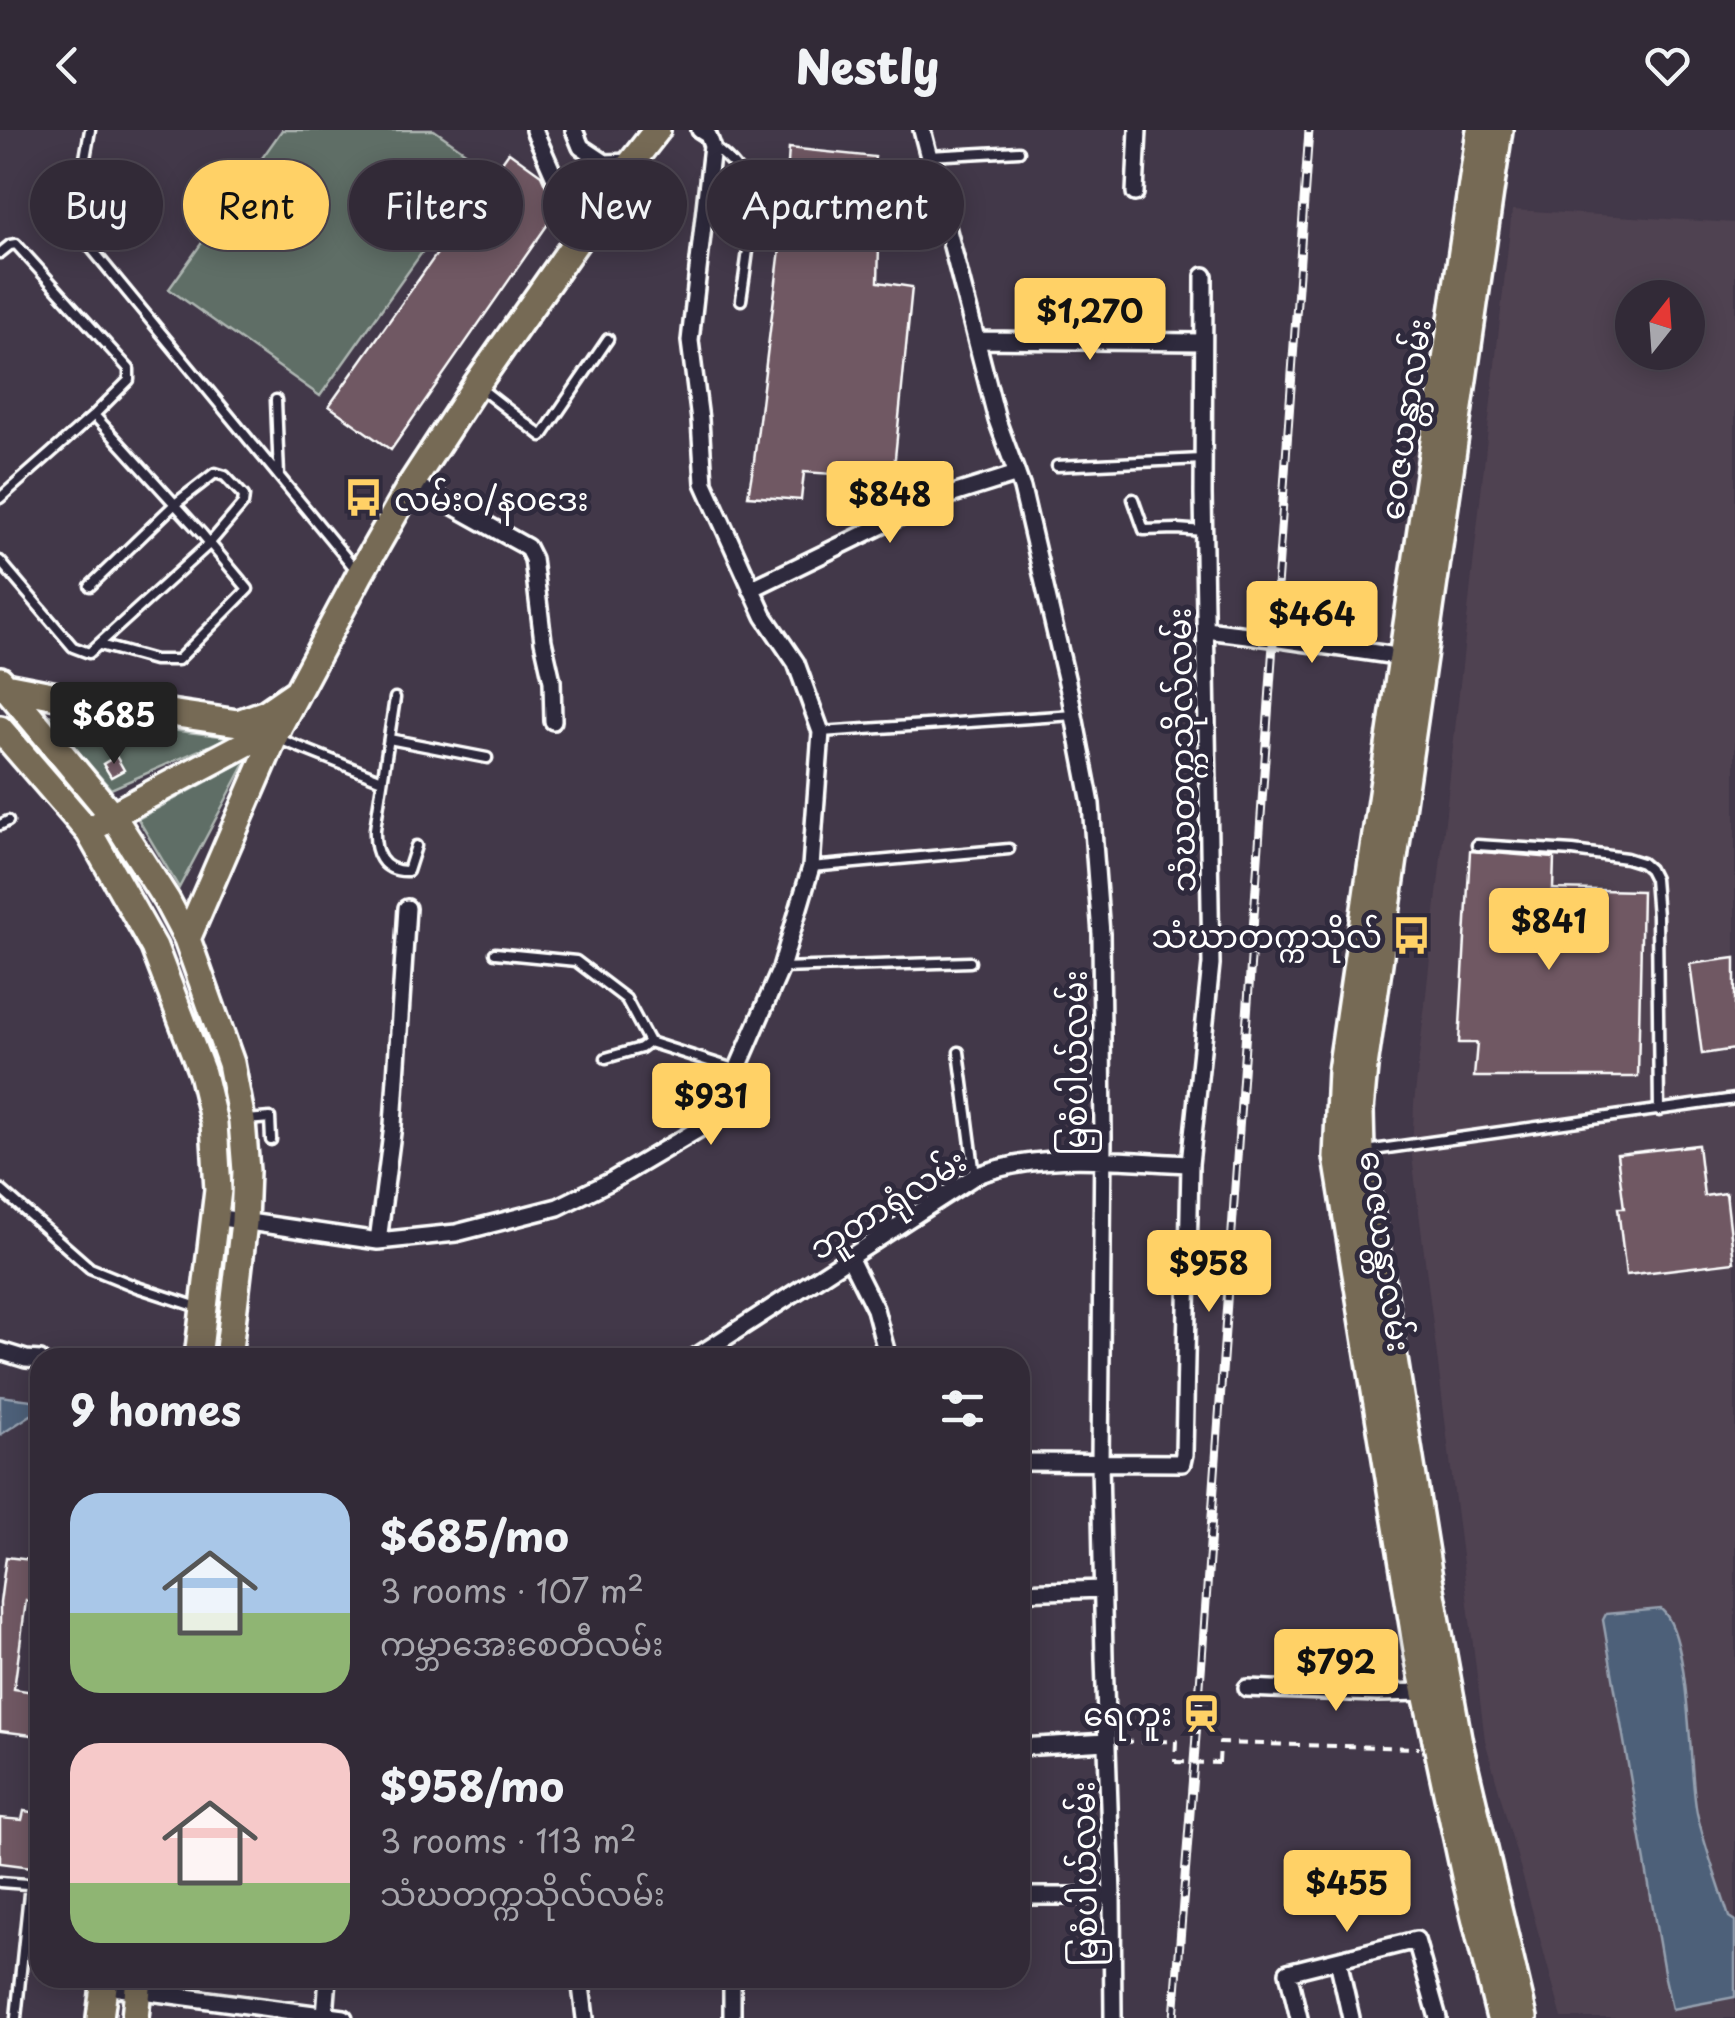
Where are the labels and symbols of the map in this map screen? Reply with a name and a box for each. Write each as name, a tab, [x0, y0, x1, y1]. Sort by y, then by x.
pin: $1,270	[1009, 278, 1171, 363]
north arrow	[1615, 280, 1705, 370]
street label: ဝေဇယန္တာလမ်း	[1366, 315, 1446, 523]
pin: $848	[831, 461, 949, 546]
place label: လမ်းဝ/နဝဒေး	[394, 474, 589, 526]
bus stop icon: လမ်းဝ/နဝဒေး	[343, 477, 385, 519]
pin: $464	[1253, 581, 1371, 666]
street label: သံဃတက္ကသိုလ်လမ်း	[1154, 607, 1210, 893]
pin: $685	[55, 682, 173, 767]
pin: $841	[1490, 888, 1608, 973]
place label: သံဃာတက္ကသိုလ်	[1151, 911, 1382, 963]
bus stop icon: သံဃာတက္ကသိုလ်	[1391, 914, 1433, 956]
street label: မြစံပါယ်လမ်း	[1050, 970, 1102, 1156]
pin: $931	[652, 1063, 770, 1148]
street label: ဘူတာရုံလမ်း	[799, 1136, 977, 1274]
street label: ဝေဇယန္တာလမ်း	[1345, 1147, 1425, 1355]
pin: $958	[1150, 1230, 1268, 1315]
pin: $792	[1277, 1629, 1395, 1714]
place label: ရေကူး	[1083, 1689, 1172, 1741]
station icon: ရေကူး	[1181, 1692, 1223, 1734]
street label: မြစံပါယ်လမ်း	[1057, 1781, 1113, 1967]
pin: $455	[1288, 1850, 1406, 1935]

